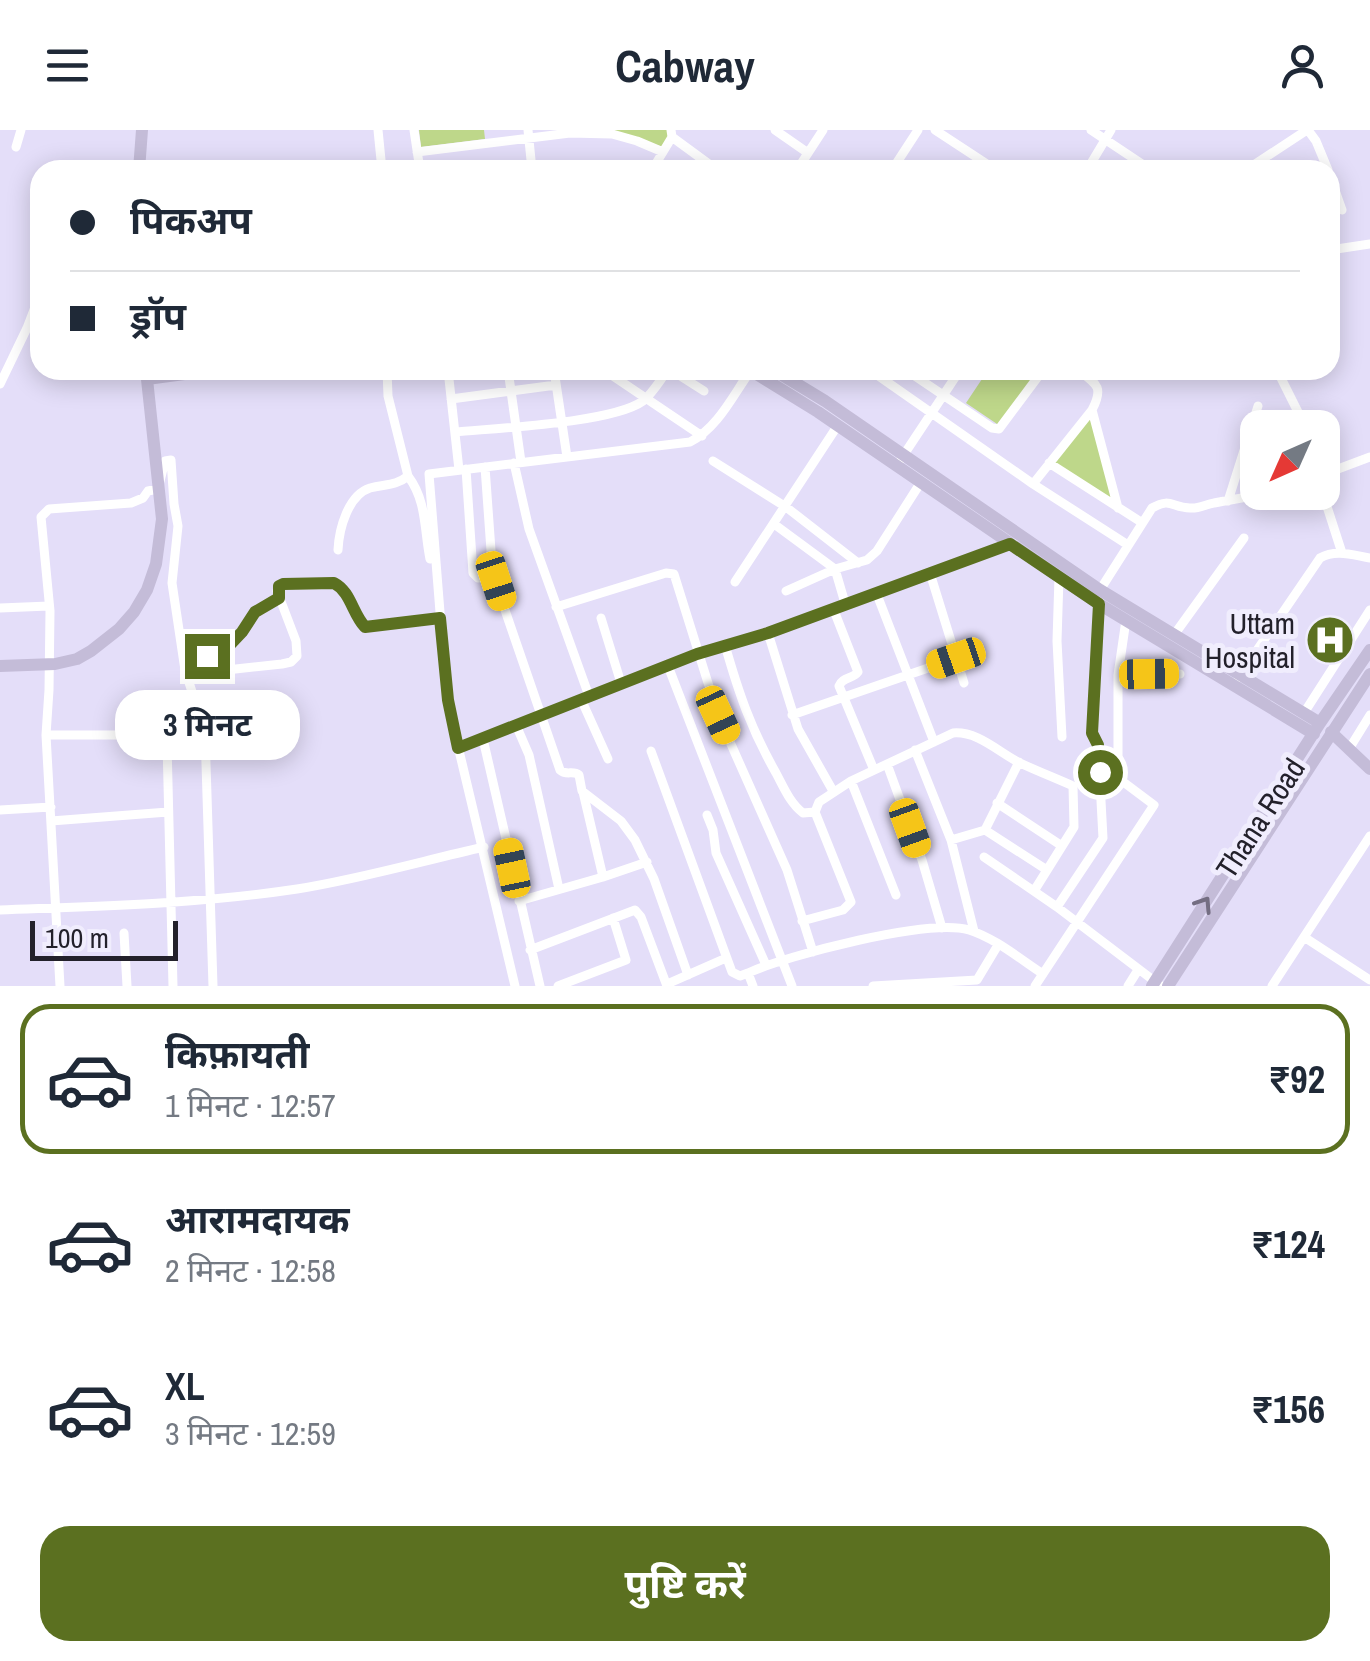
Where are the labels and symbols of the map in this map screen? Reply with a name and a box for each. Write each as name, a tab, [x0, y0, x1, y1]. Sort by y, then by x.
north arrow	[1240, 410, 1340, 510]
car	[472, 548, 520, 614]
place label: Uttam Hospital	[1205, 603, 1295, 677]
hospital icon: Uttam Hospital	[1304, 614, 1356, 666]
route end	[185, 634, 230, 679]
car	[923, 634, 989, 682]
car	[1119, 658, 1179, 690]
car	[692, 681, 744, 749]
callout: 3 मिनट	[114, 691, 300, 761]
route start	[1078, 750, 1123, 795]
street label: Thana Road	[1206, 750, 1314, 886]
car	[886, 795, 934, 861]
car	[491, 836, 533, 900]
one-way arrow	[1192, 897, 1211, 915]
scale bar	[30, 916, 178, 960]

